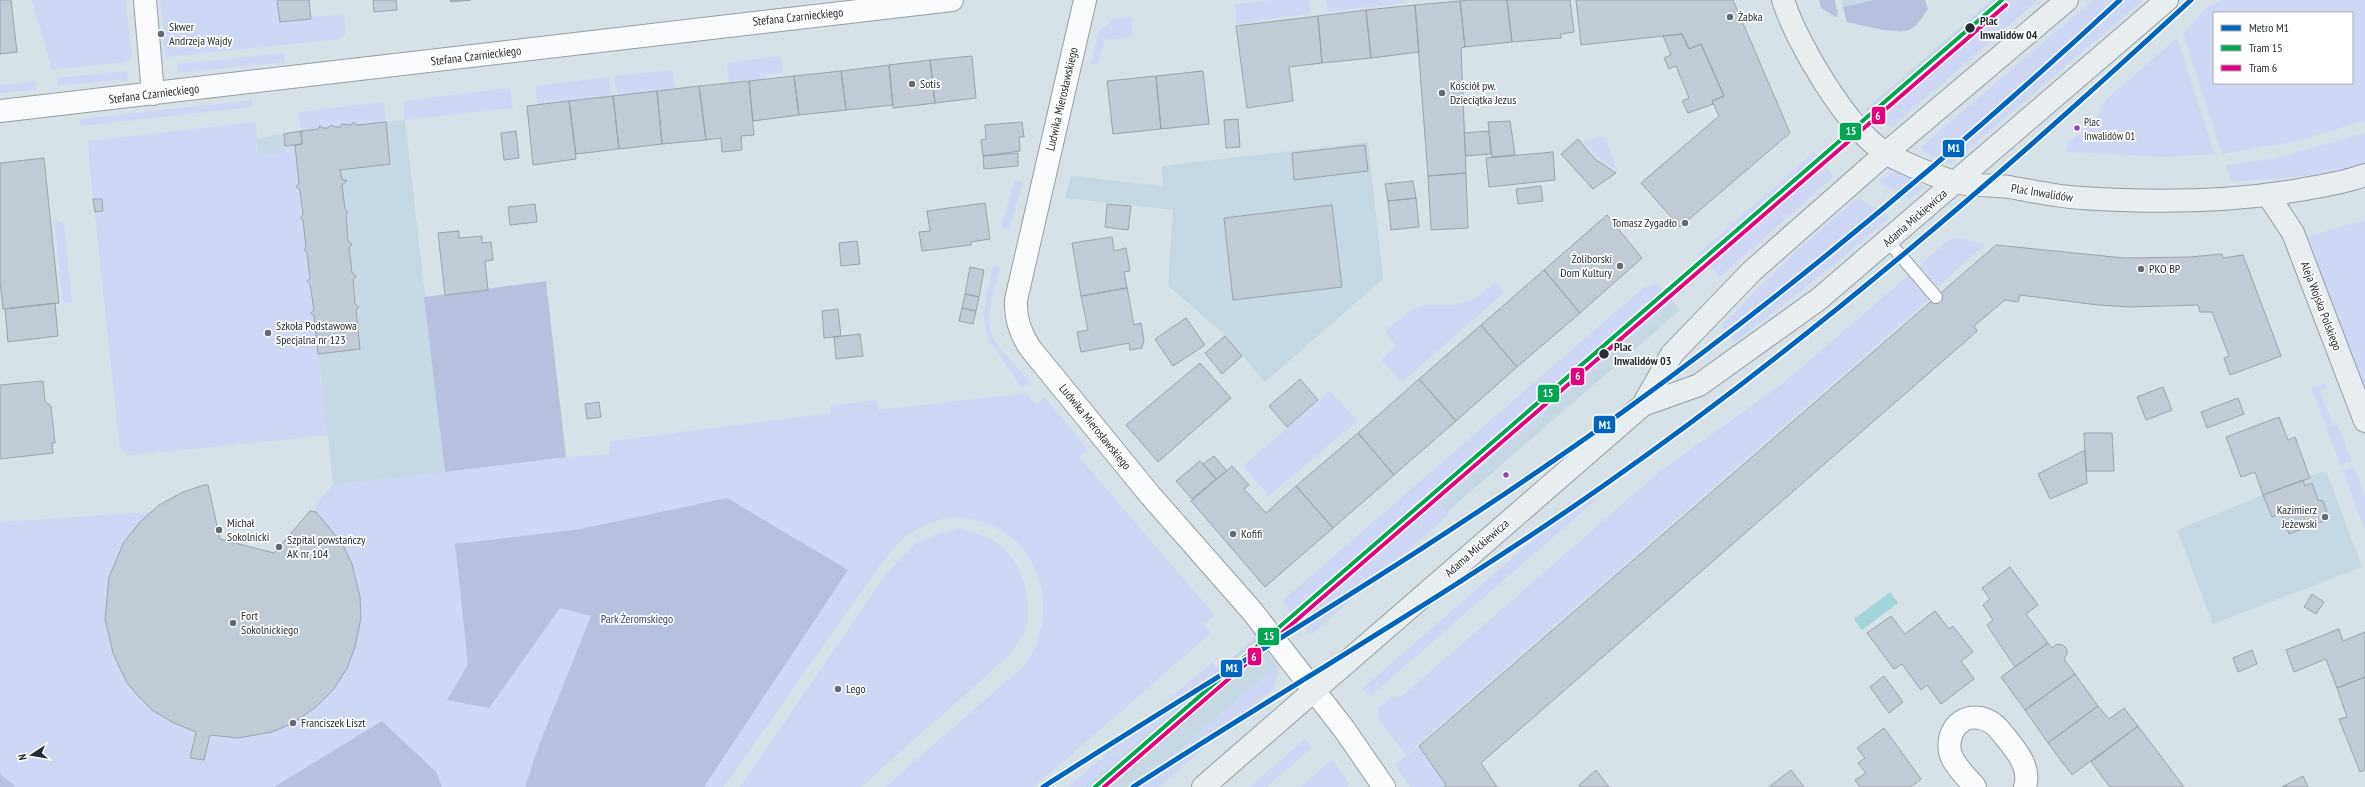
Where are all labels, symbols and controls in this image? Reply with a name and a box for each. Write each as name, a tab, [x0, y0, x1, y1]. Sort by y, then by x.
street label: Stefana Czarnieckiego	[752, 4, 844, 29]
place label: Żabka	[1738, 9, 1763, 24]
marker: Żabka	[1725, 12, 1735, 22]
legend	[2213, 12, 2353, 84]
place label: Plac Inwalidów 04	[1980, 13, 2038, 42]
place label: Skwer Andrzeja Wajdy	[169, 19, 233, 48]
text: Metro M1	[2249, 20, 2289, 35]
marker: Plac Inwalidów 04	[1963, 21, 1977, 35]
marker: Skwer Andrzeja Wajdy	[156, 29, 166, 39]
text: Tram 15	[2249, 40, 2283, 55]
street label: Stefana Czarnieckiego	[430, 43, 522, 68]
street label: Ludwika Mierosławskiego	[1042, 46, 1081, 152]
text: Tram 6	[2249, 60, 2277, 75]
place label: Sotis	[920, 76, 940, 91]
place label: Kościół pw. Dzieciątka Jezus	[1450, 78, 1516, 107]
marker: Sotis	[907, 79, 917, 89]
street label: Stefana Czarnieckiego	[108, 81, 200, 106]
marker: Kościół pw. Dzieciątka Jezus	[1437, 88, 1447, 98]
line badge: 6	[1871, 106, 1886, 125]
text: 6	[1875, 109, 1881, 123]
place label: Plac Inwalidów 01	[2084, 115, 2135, 143]
line badge: 15	[1839, 122, 1862, 141]
marker: Plac Inwalidów 01	[2072, 123, 2082, 133]
text: 15	[1846, 124, 1856, 138]
line badge: M1	[1942, 139, 1965, 158]
text: M1	[1948, 141, 1960, 155]
street label: Plac Inwalidów	[2010, 180, 2075, 205]
street label: Adama Mickiewicza	[1879, 185, 1950, 250]
place label: Tomasz Zygadło	[1612, 215, 1677, 230]
marker: Tomasz Zygadło	[1680, 218, 1690, 228]
place label: Żoliborski Dom Kultury	[1560, 251, 1612, 280]
street label: Aleja Wojska Polskiego	[2298, 259, 2345, 352]
marker: Żoliborski Dom Kultury	[1615, 261, 1625, 271]
place label: PKO BP	[2149, 261, 2181, 276]
marker: PKO BP	[2136, 264, 2146, 274]
place label: Szkoła Podstawowa Specjalna nr 123	[276, 318, 357, 347]
marker: Szkoła Podstawowa Specjalna nr 123	[263, 328, 273, 338]
place label: Plac Inwalidów 03	[1614, 339, 1672, 368]
marker: Plac Inwalidów 03	[1597, 347, 1611, 361]
line badge: 6	[1570, 367, 1585, 386]
text: 6	[1575, 369, 1581, 383]
street label: Ludwika Mierosławskiego	[1056, 381, 1135, 473]
line badge: 15	[1537, 384, 1560, 403]
text: 15	[1543, 386, 1553, 400]
line badge: M1	[1593, 415, 1616, 434]
text: M1	[1599, 418, 1611, 432]
unlabelled marker	[1501, 470, 1511, 480]
place label: Kazimierz Jeżewski	[2277, 502, 2317, 531]
marker: Kazimierz Jeżewski	[2320, 512, 2330, 522]
place label: Michał Sokolnicki	[227, 515, 269, 544]
street label: Adama Mickiewicza	[1441, 515, 1512, 580]
marker: Michał Sokolnicki	[214, 525, 224, 535]
place label: Kofifi	[1241, 526, 1262, 541]
marker: Kofifi	[1228, 529, 1238, 539]
place label: Szpital powstańczy AK nr 104	[287, 532, 366, 561]
marker: Szpital powstańczy AK nr 104	[274, 542, 284, 552]
place label: Fort Sokolnickiego	[241, 608, 298, 637]
park label: Park Żeromskiego	[601, 611, 673, 626]
marker: Fort Sokolnickiego	[228, 618, 238, 628]
line badge: 15	[1257, 627, 1280, 646]
text: 15	[1264, 629, 1274, 643]
line badge: 6	[1247, 647, 1262, 666]
text: 6	[1251, 650, 1257, 664]
line badge: M1	[1220, 659, 1243, 678]
text: M1	[1226, 661, 1238, 675]
place label: Lego	[846, 681, 866, 696]
marker: Lego	[833, 684, 843, 694]
place label: Franciszek Liszt	[301, 715, 366, 730]
marker: Franciszek Liszt	[288, 718, 298, 728]
north arrow	[12, 735, 52, 775]
text: N	[15, 753, 30, 761]

